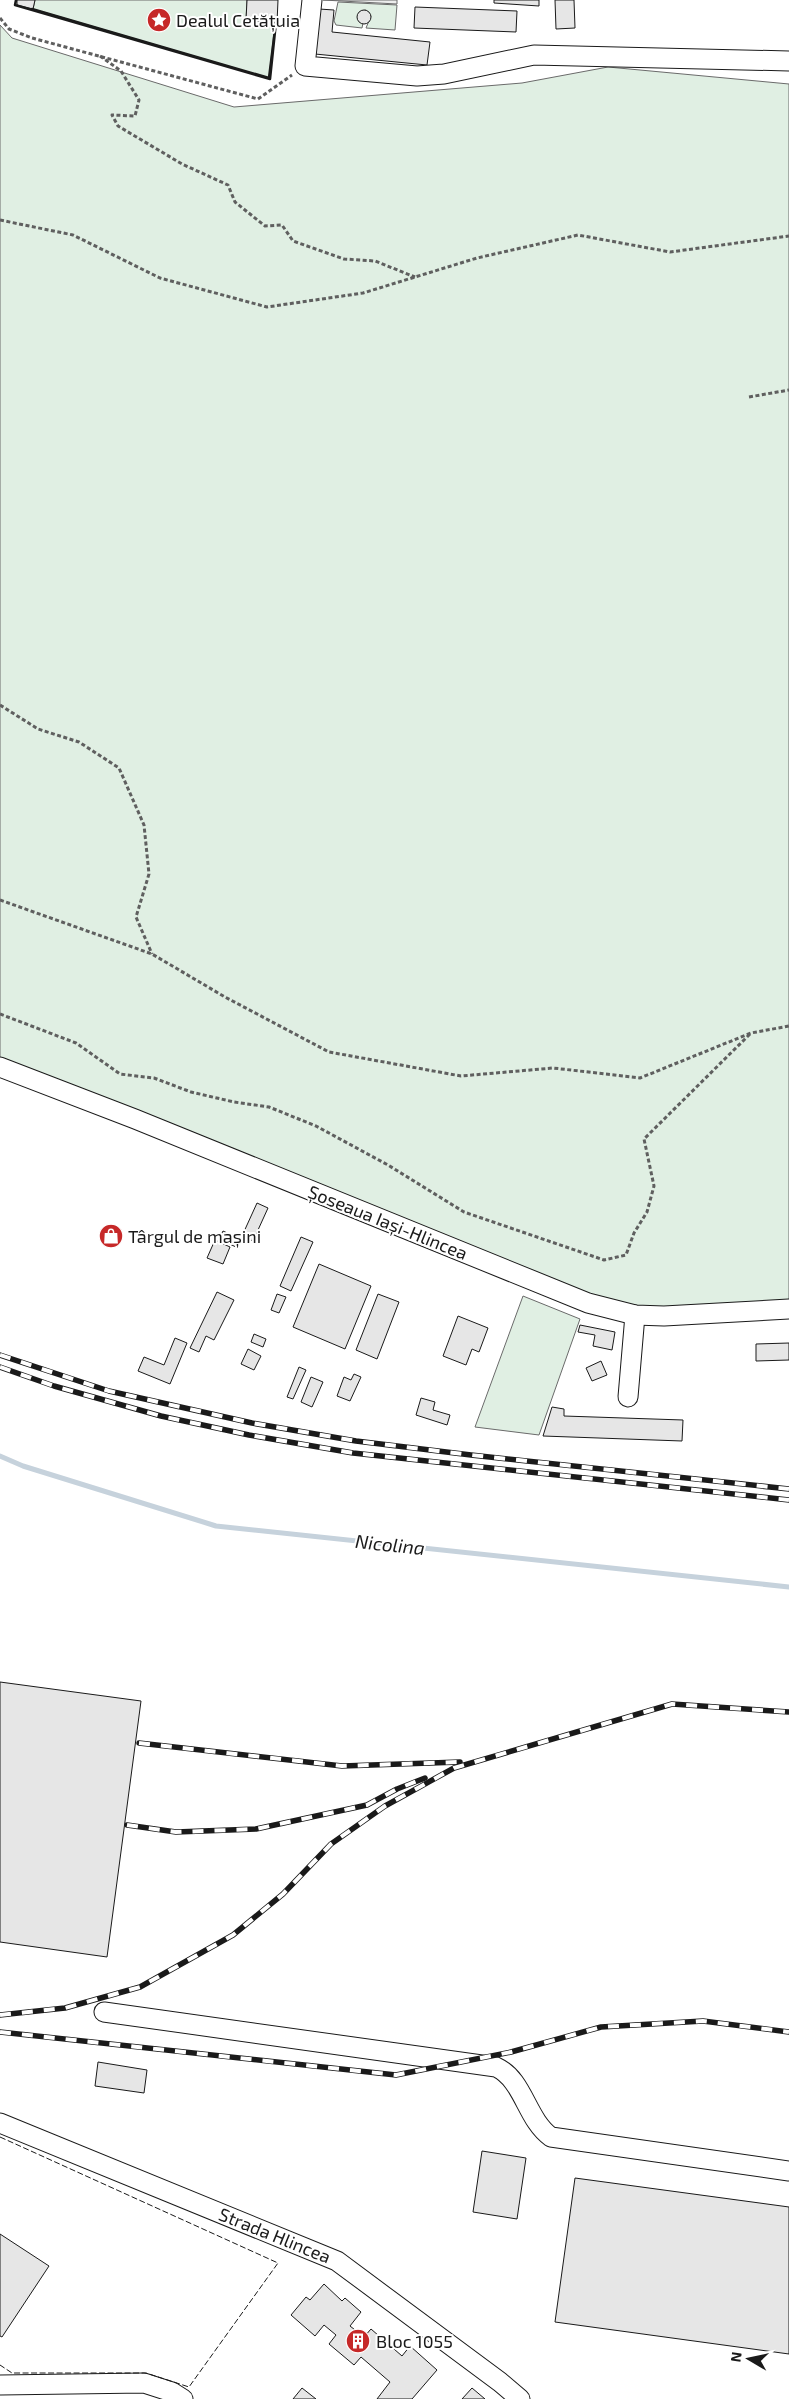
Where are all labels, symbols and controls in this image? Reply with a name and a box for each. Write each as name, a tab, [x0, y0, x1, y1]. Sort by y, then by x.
place icon: Dealul Cetățuia	[146, 7, 172, 33]
place label: Dealul Cetățuia	[176, 9, 300, 32]
street label: Șoseaua Iași-Hlincea	[305, 1180, 471, 1265]
shop icon: Târgul de mașini	[98, 1223, 124, 1249]
place label: Târgul de mașini	[128, 1225, 261, 1248]
water label: Nicolina	[354, 1529, 426, 1559]
street label: Strada Hlincea	[216, 2203, 334, 2267]
building icon: Bloc 1055	[345, 2328, 371, 2354]
place label: Bloc 1055	[376, 2330, 453, 2352]
north arrow	[724, 2334, 774, 2384]
text: N	[726, 2351, 745, 2363]

